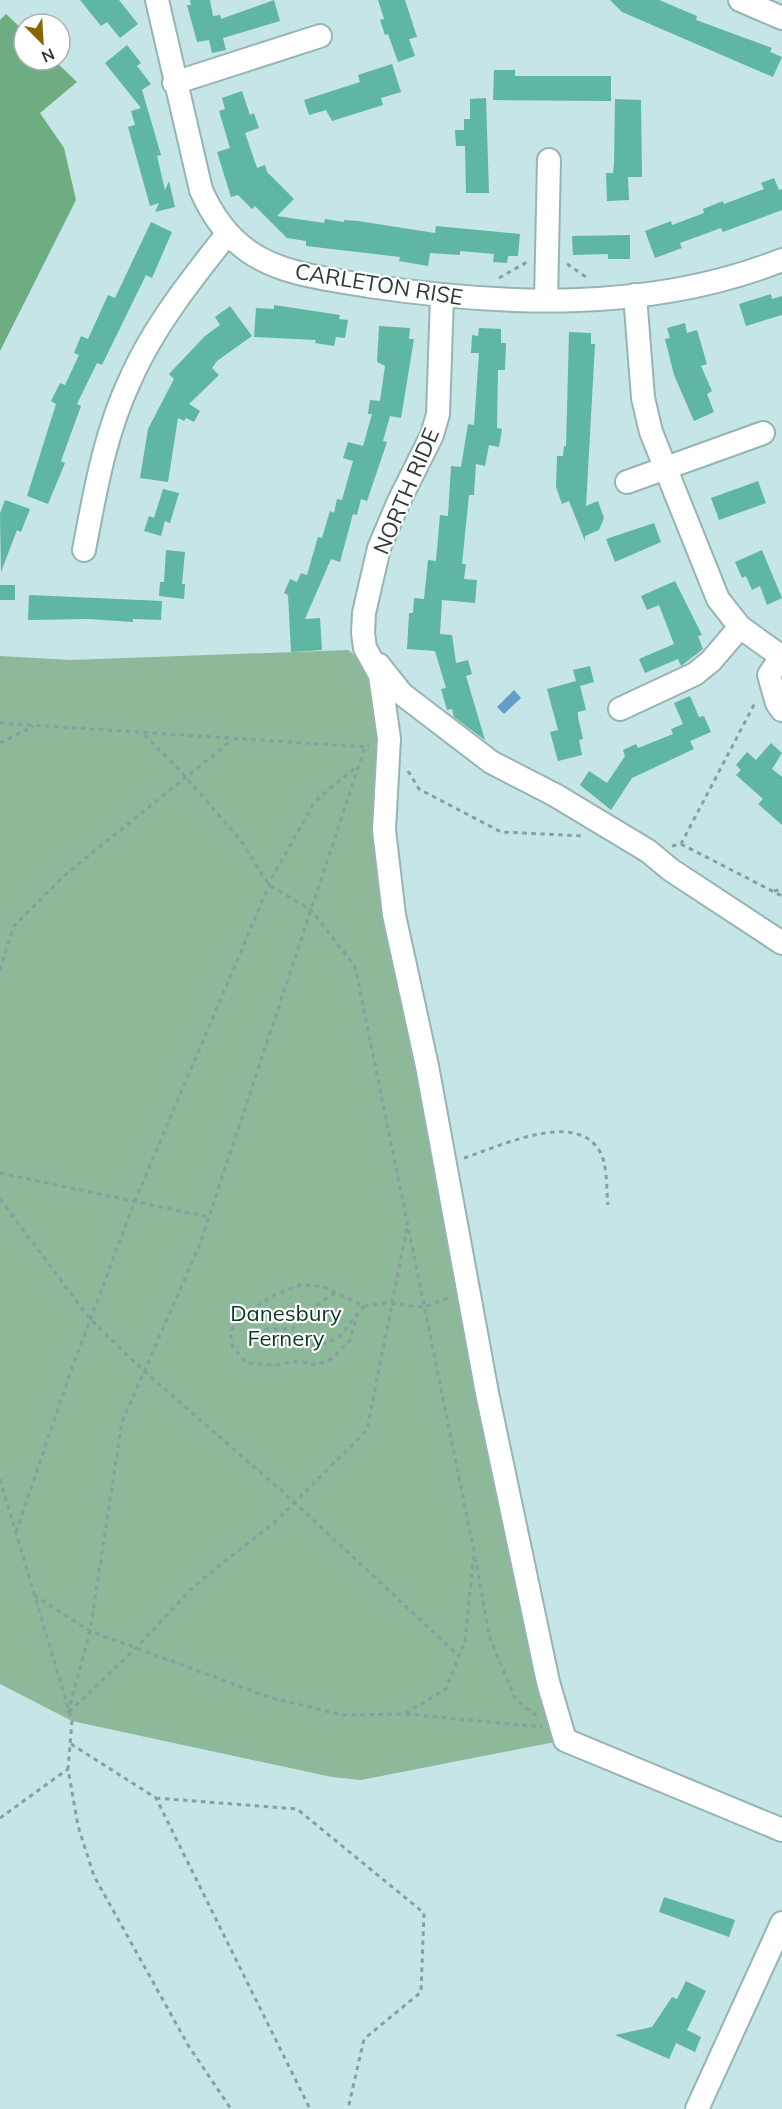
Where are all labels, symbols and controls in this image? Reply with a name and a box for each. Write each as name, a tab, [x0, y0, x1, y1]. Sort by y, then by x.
north arrow	[12, 12, 72, 72]
text: N	[39, 44, 58, 67]
street label: CARLETON RISE	[293, 257, 465, 311]
street label: NORTH RIDE	[367, 424, 445, 558]
park label: Danesbury Fernery	[230, 1299, 342, 1352]

